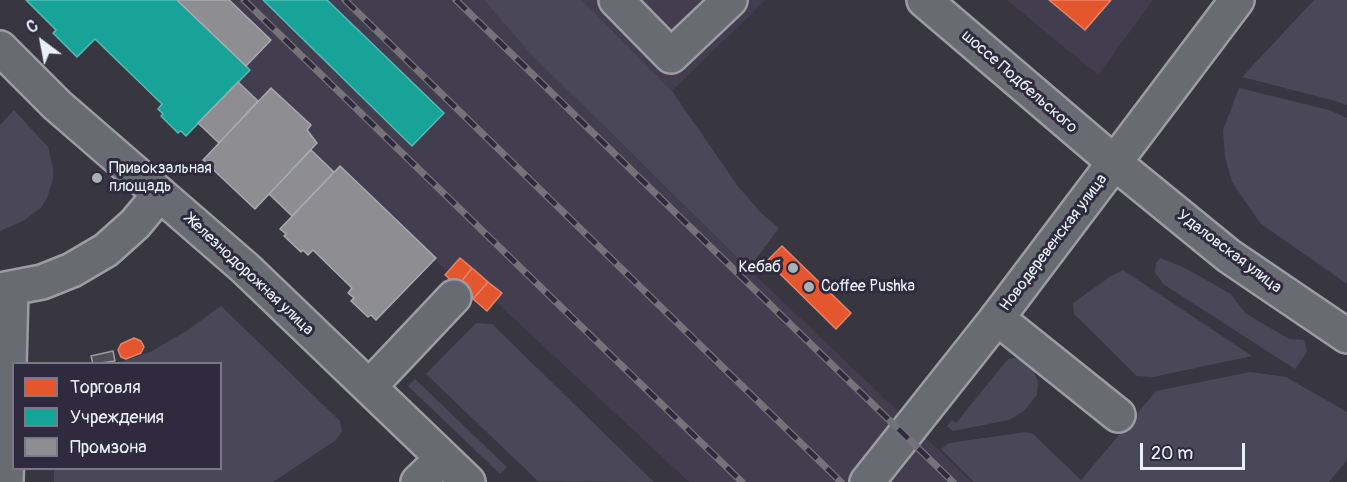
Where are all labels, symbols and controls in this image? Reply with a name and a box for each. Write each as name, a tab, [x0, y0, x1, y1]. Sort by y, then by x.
north arrow	[12, 12, 72, 72]
text: С	[23, 16, 42, 38]
street label: шоссе Подбельского	[957, 26, 1081, 138]
place label: Привокзальная площадь	[109, 159, 212, 197]
marker: Привокзальная площадь	[90, 171, 104, 185]
street label: Новодеревенская улица	[996, 171, 1112, 315]
street label: Удаловская улица	[1173, 206, 1285, 298]
street label: Железнодорожная улица	[181, 210, 317, 340]
place label: Кебаб	[739, 258, 781, 278]
marker: Кебаб	[786, 261, 800, 275]
place label: Coffee Pushka	[821, 277, 915, 297]
marker: Coffee Pushka	[802, 280, 816, 294]
legend	[12, 362, 222, 470]
text: Торговля	[70, 376, 141, 399]
text: Учреждения	[70, 406, 164, 429]
scale bar	[1143, 431, 1248, 469]
text: Промзона	[70, 436, 147, 459]
text: 20 m	[1151, 442, 1193, 465]

